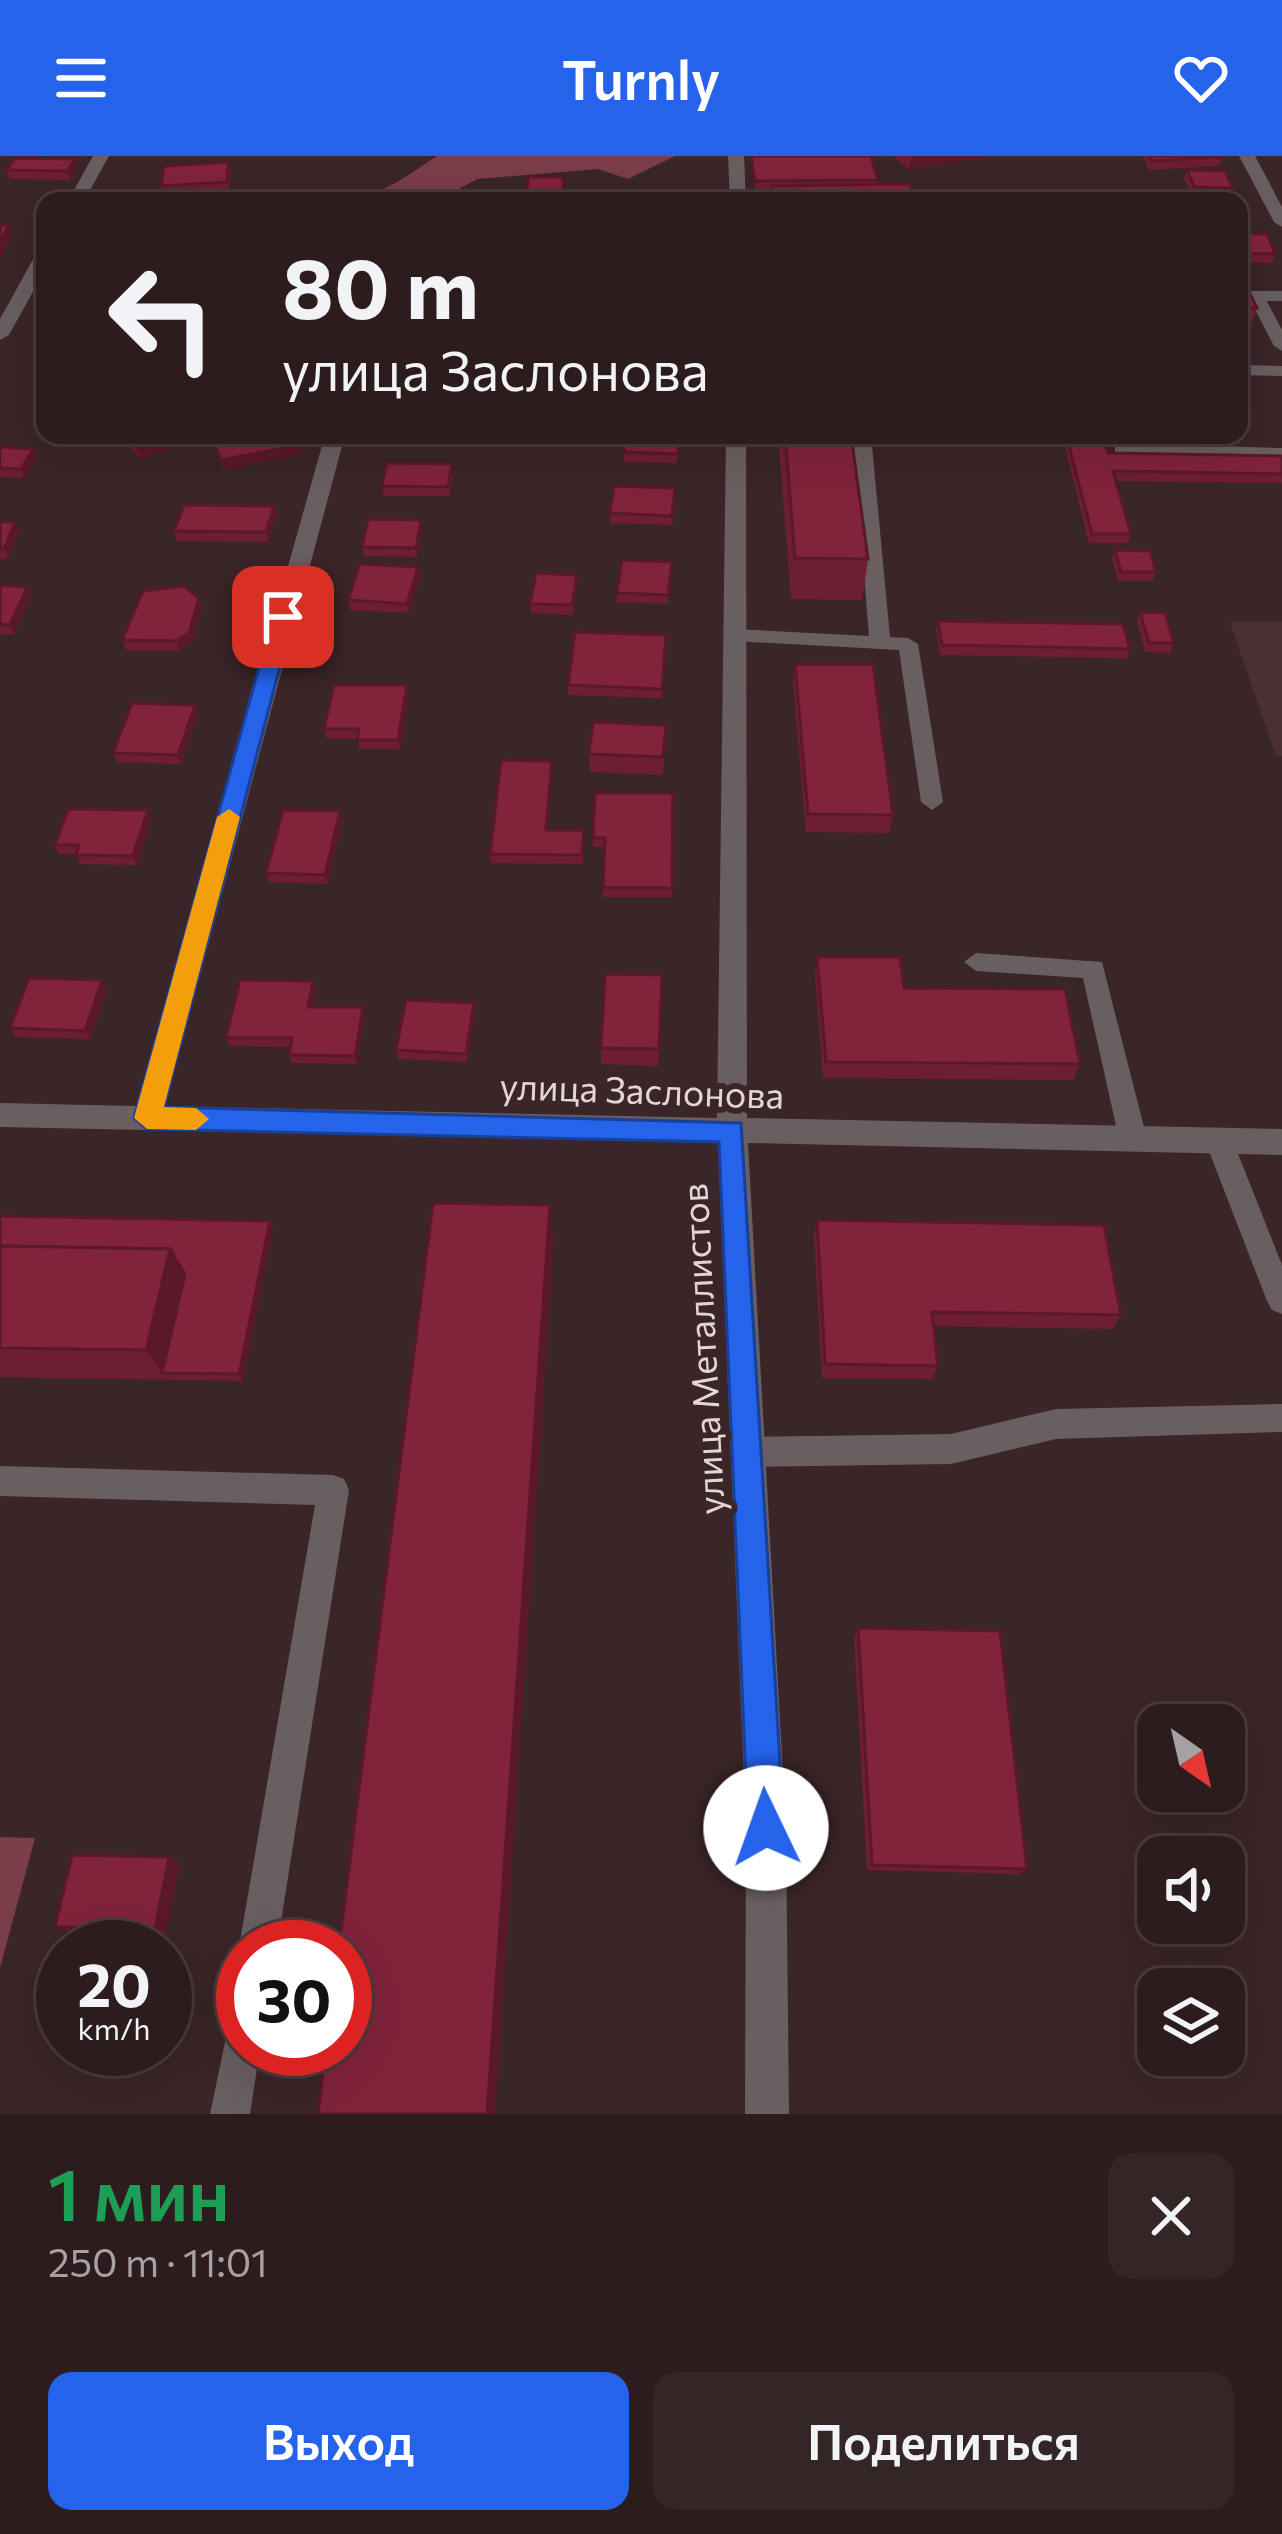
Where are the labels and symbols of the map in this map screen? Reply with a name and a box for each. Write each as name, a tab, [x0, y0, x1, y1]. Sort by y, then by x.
pin	[232, 566, 334, 668]
street label: улица Заслонова	[499, 1062, 785, 1116]
street label: улица Металлистов	[670, 1182, 732, 1516]
north arrow	[1137, 1704, 1245, 1812]
position arrow	[703, 1765, 829, 1891]
speed limit sign: 30	[216, 1920, 372, 2076]

